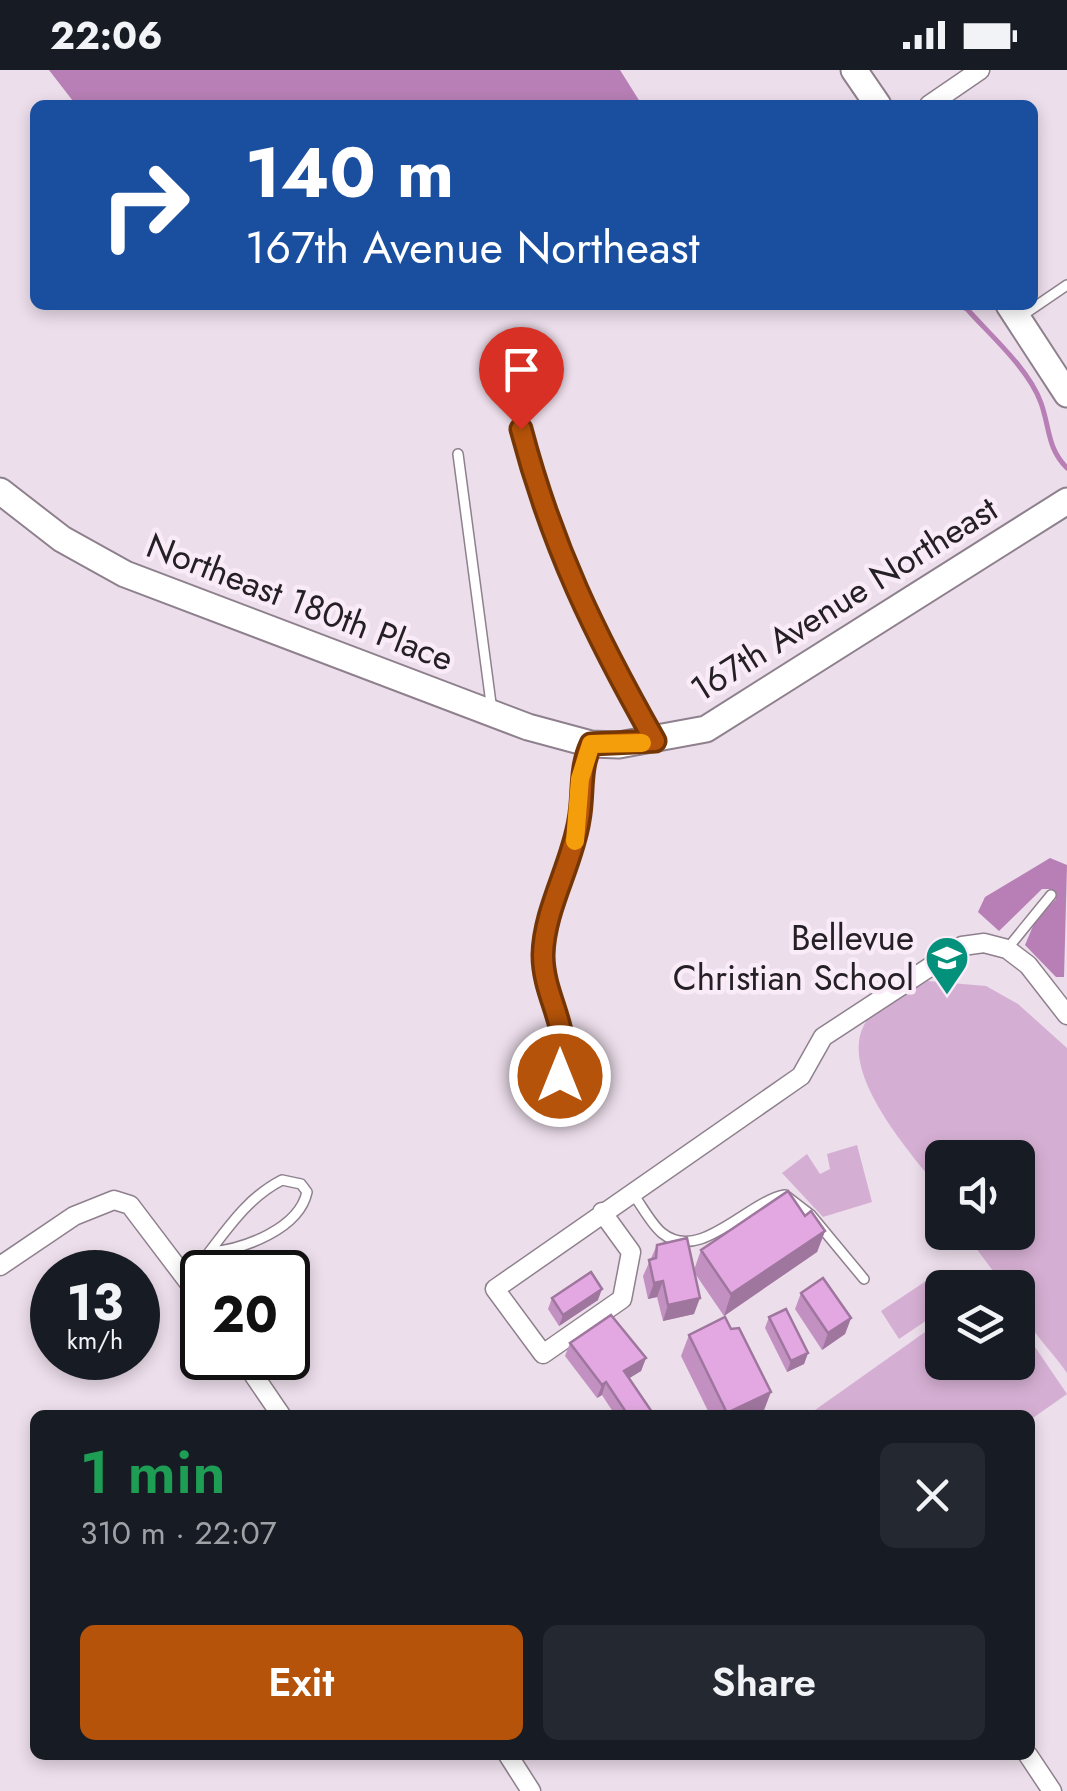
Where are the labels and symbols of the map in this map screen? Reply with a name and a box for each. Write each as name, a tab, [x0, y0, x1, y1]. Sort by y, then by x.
pin	[479, 327, 564, 430]
street label: 167th Avenue Northeast	[681, 484, 1008, 714]
street label: Northeast 180th Place	[139, 520, 461, 684]
place label: Bellevue Christian School	[673, 913, 914, 1003]
school or university icon: Bellevue Christian School	[924, 935, 970, 996]
position arrow	[508, 1024, 612, 1128]
speed limit sign: 20	[180, 1250, 310, 1380]

